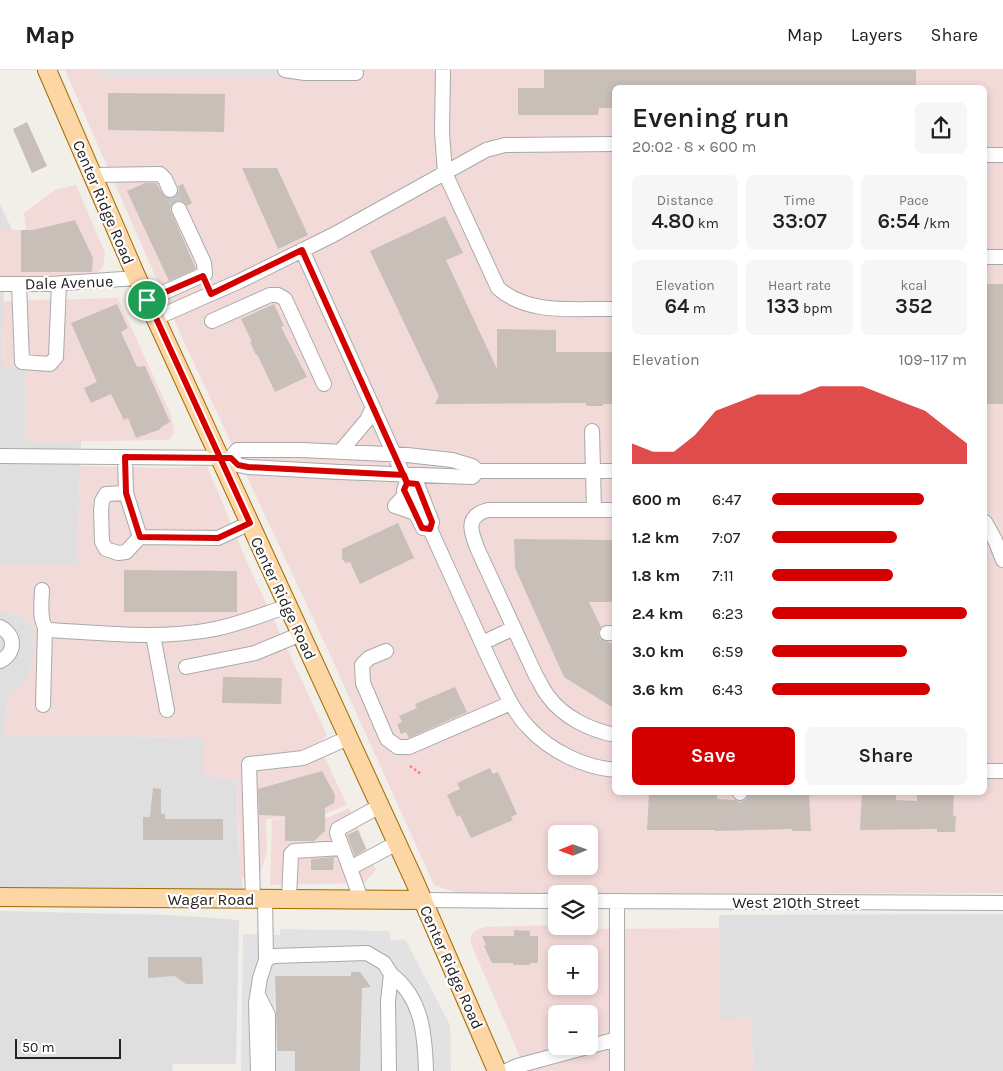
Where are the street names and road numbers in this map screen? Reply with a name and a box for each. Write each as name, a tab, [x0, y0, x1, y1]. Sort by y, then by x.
street label: Center Ridge Road	[69, 137, 138, 267]
street label: Dale Avenue	[24, 271, 114, 294]
street label: Center Ridge Road	[247, 534, 320, 663]
street label: Wagar Road	[168, 890, 254, 909]
street label: West 210th Street	[732, 893, 860, 912]
street label: Center Ridge Road	[416, 902, 487, 1032]

